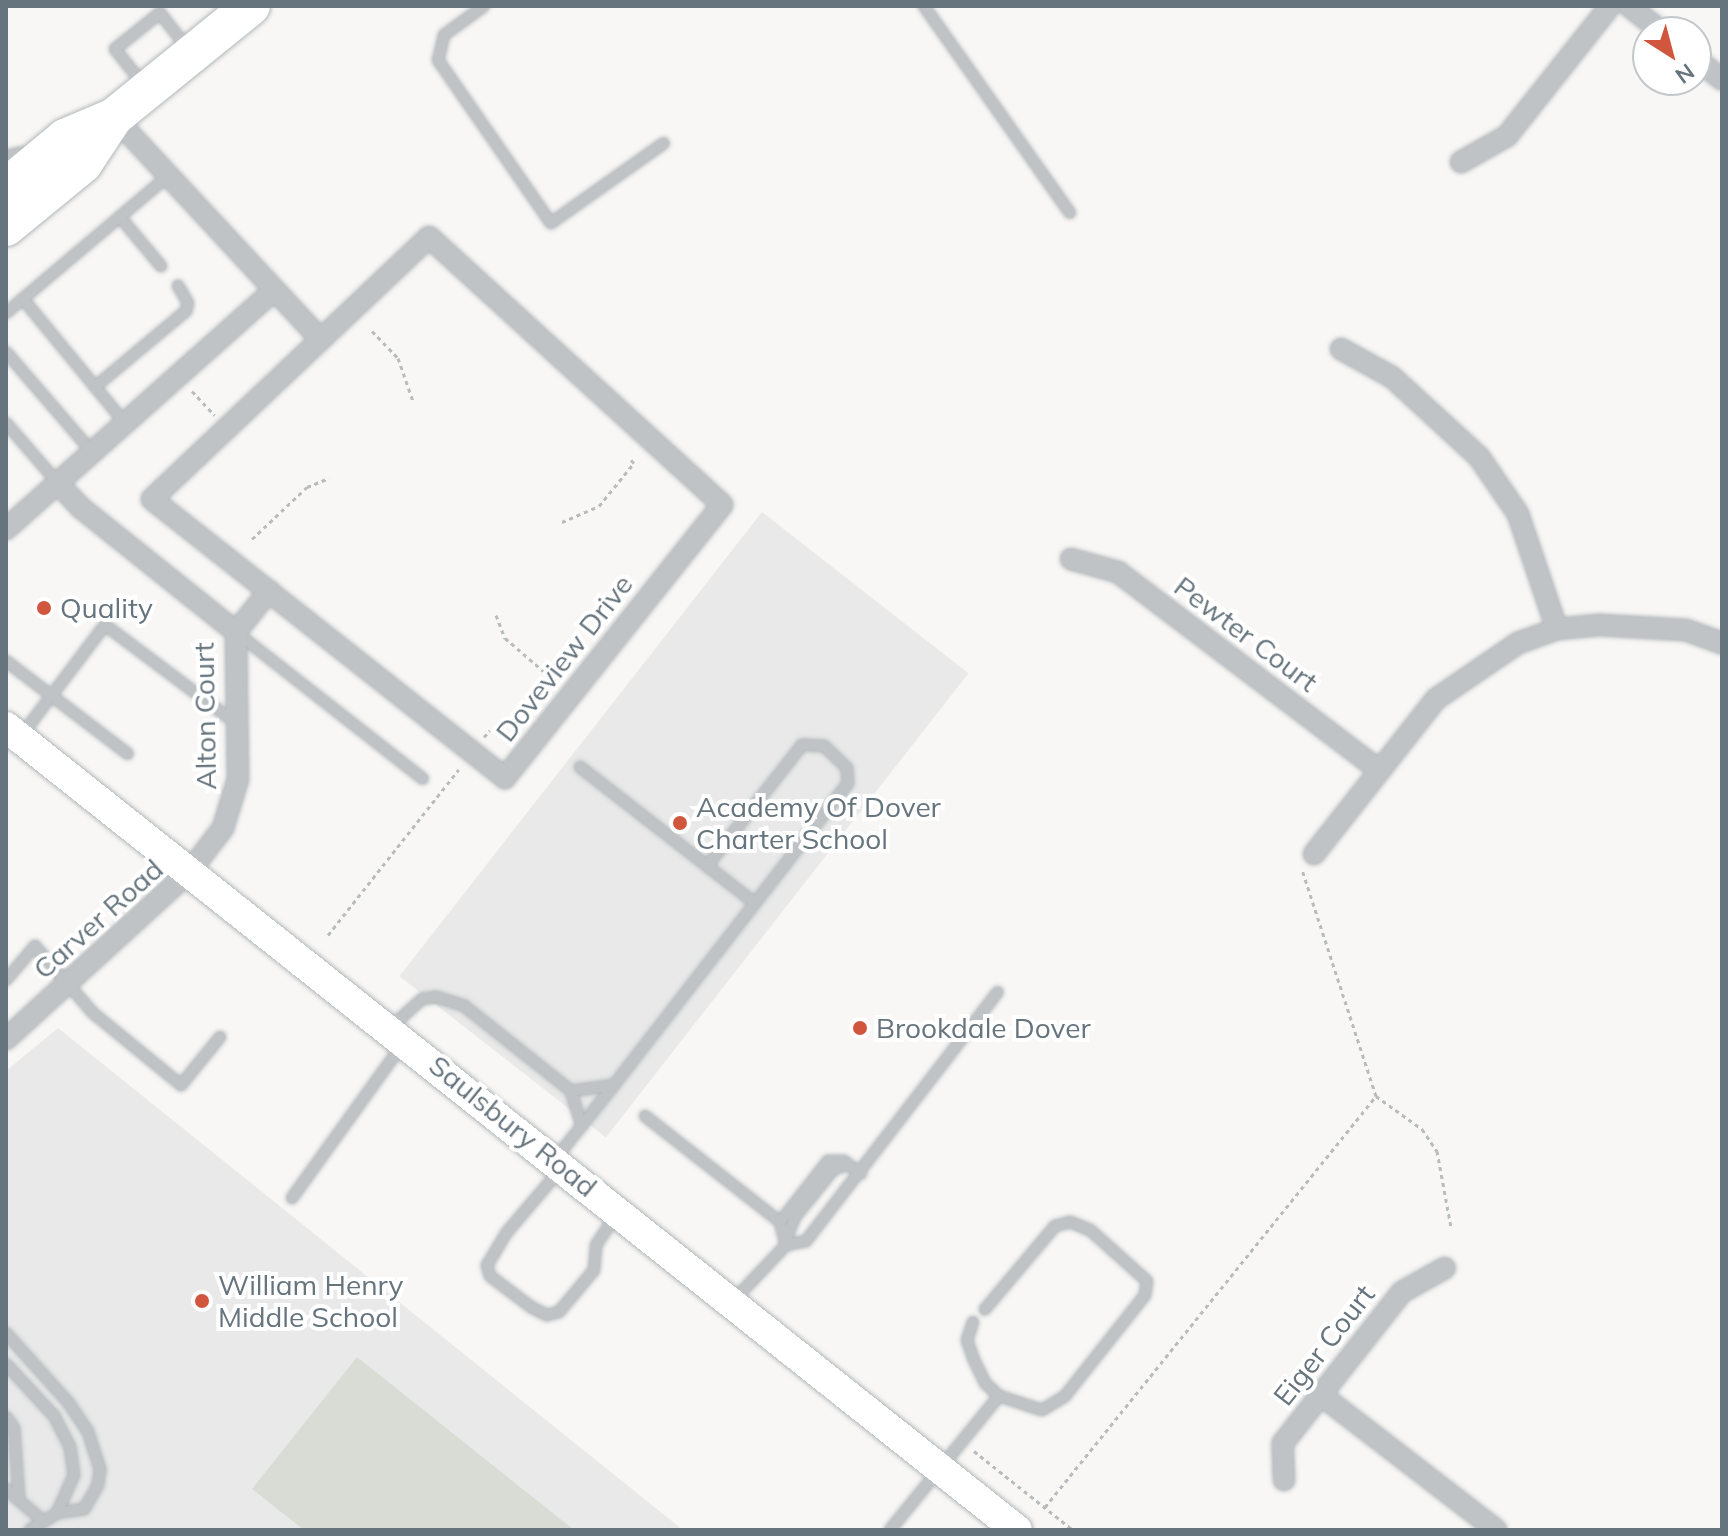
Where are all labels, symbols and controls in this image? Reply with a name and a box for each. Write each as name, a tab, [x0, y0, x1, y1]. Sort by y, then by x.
north arrow	[1632, 16, 1712, 96]
text: N	[1670, 58, 1700, 90]
street label: Doveview Drive	[488, 568, 640, 748]
street label: Pewter Court	[1168, 569, 1324, 699]
place label: Quality	[60, 591, 153, 625]
marker: Quality	[35, 599, 53, 617]
street label: Alton Court	[187, 642, 223, 790]
place label: Academy Of Dover Charter School	[696, 790, 941, 856]
marker: Academy Of Dover Charter School	[671, 814, 689, 832]
street label: Carver Road	[26, 852, 170, 986]
place label: Brookdale Dover	[876, 1011, 1091, 1045]
marker: Brookdale Dover	[851, 1019, 869, 1037]
street label: Saulsbury Road	[422, 1048, 604, 1204]
place label: William Henry Middle School	[218, 1268, 403, 1334]
street label: Eiger Court	[1267, 1278, 1381, 1412]
marker: William Henry Middle School	[193, 1292, 211, 1310]

